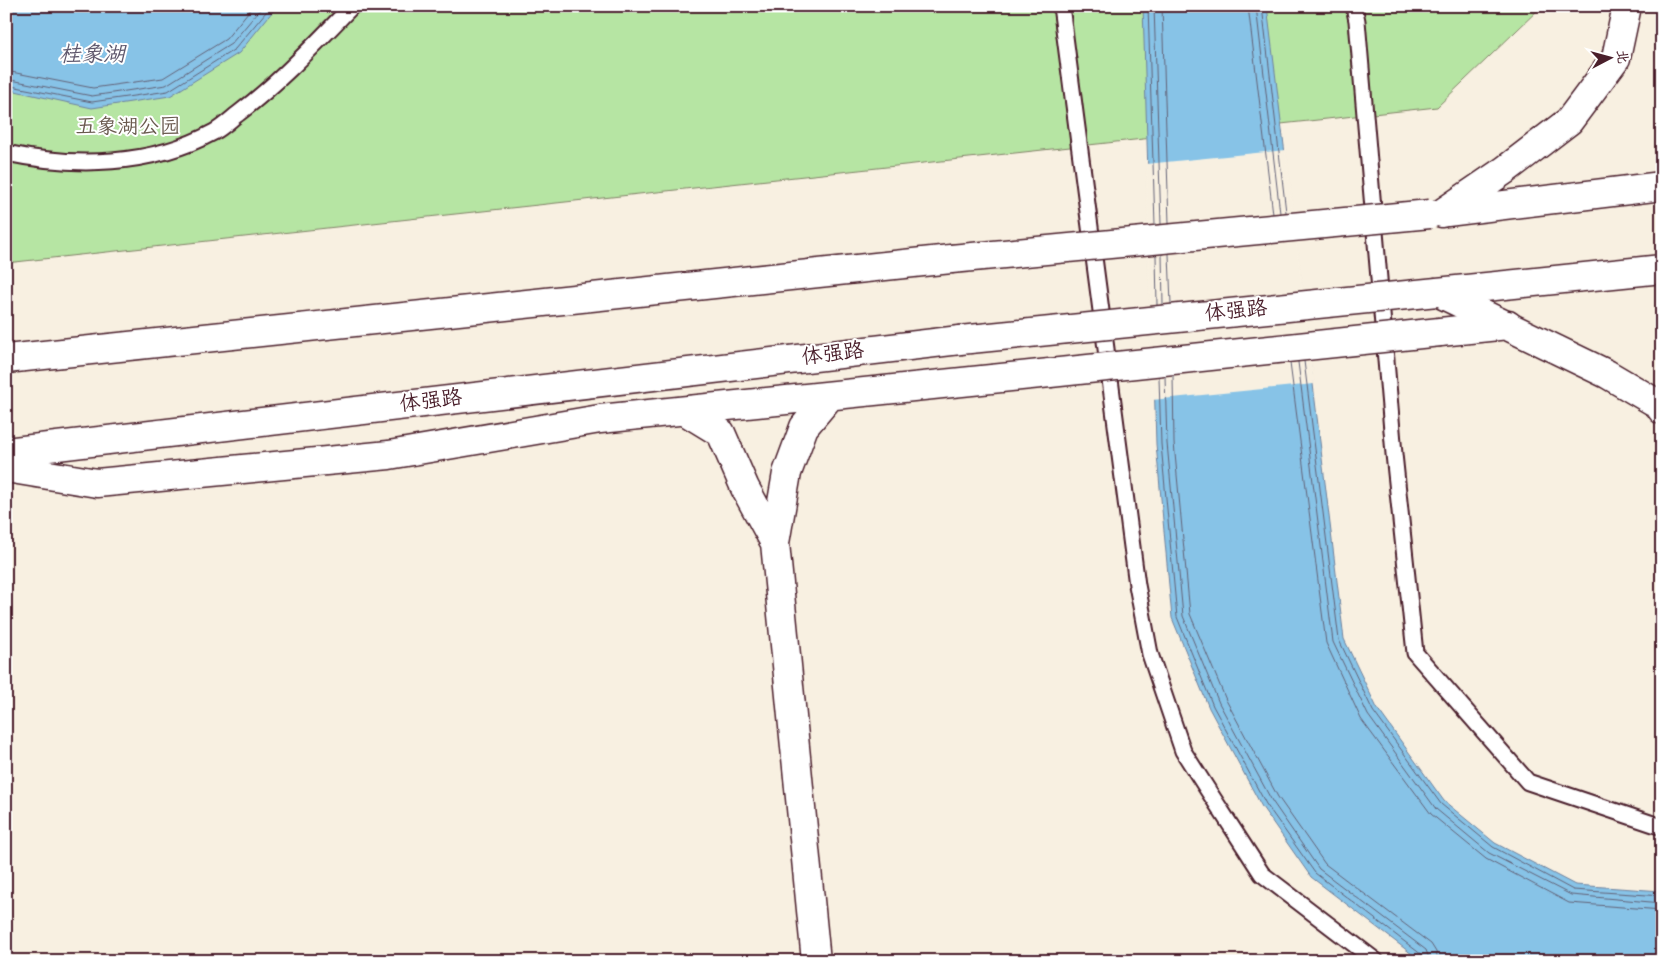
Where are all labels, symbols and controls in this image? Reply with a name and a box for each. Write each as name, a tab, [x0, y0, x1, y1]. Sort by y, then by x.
north arrow	[1586, 32, 1636, 82]
water label: 桂象湖	[59, 40, 127, 72]
text: 北	[1610, 49, 1633, 65]
park label: 五象湖公园	[76, 113, 181, 143]
street label: 体强路	[1203, 294, 1269, 330]
street label: 体强路	[800, 336, 866, 374]
street label: 体强路	[398, 383, 464, 421]

